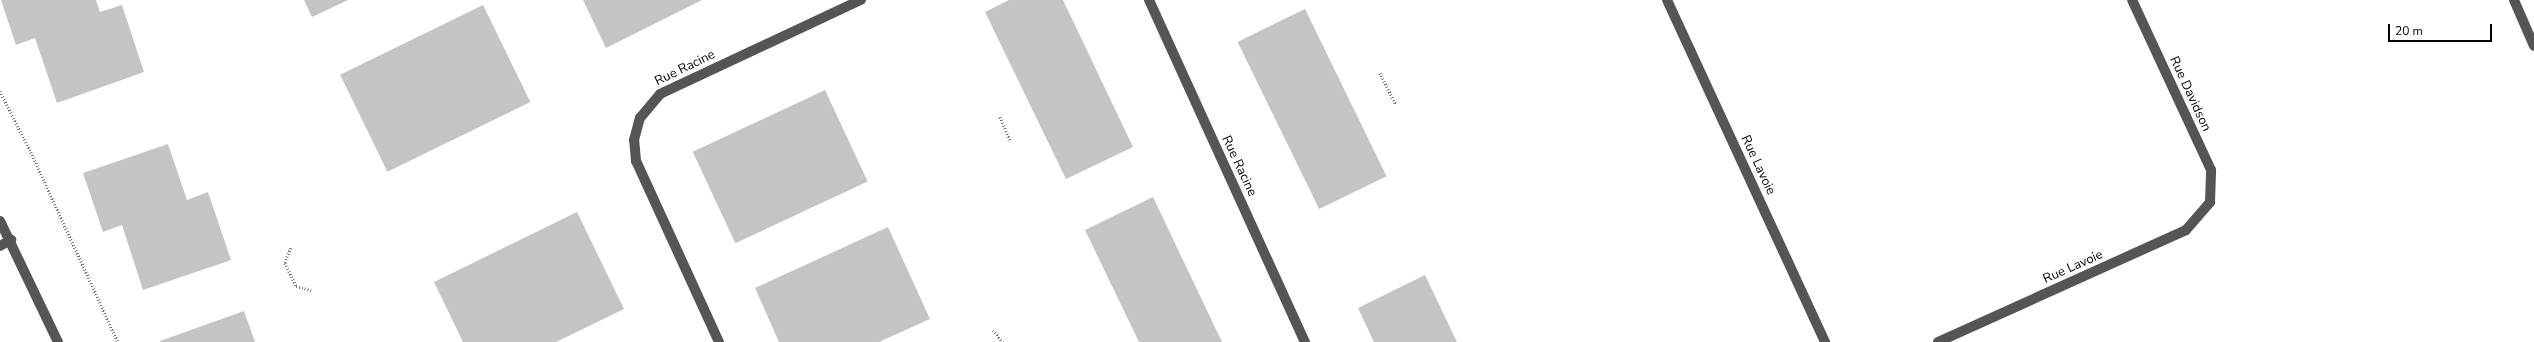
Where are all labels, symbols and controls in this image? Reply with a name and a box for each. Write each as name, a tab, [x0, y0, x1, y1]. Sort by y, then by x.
scale bar	[2390, 16, 2494, 42]
text: 20 m	[2395, 23, 2423, 39]
street label: Rue Racine	[652, 47, 718, 89]
street label: Rue Davidson	[2166, 54, 2214, 134]
street label: Rue Racine	[1218, 133, 1260, 199]
street label: Rue Lavoie	[1737, 133, 1779, 197]
street label: Rue Lavoie	[2041, 247, 2105, 287]

